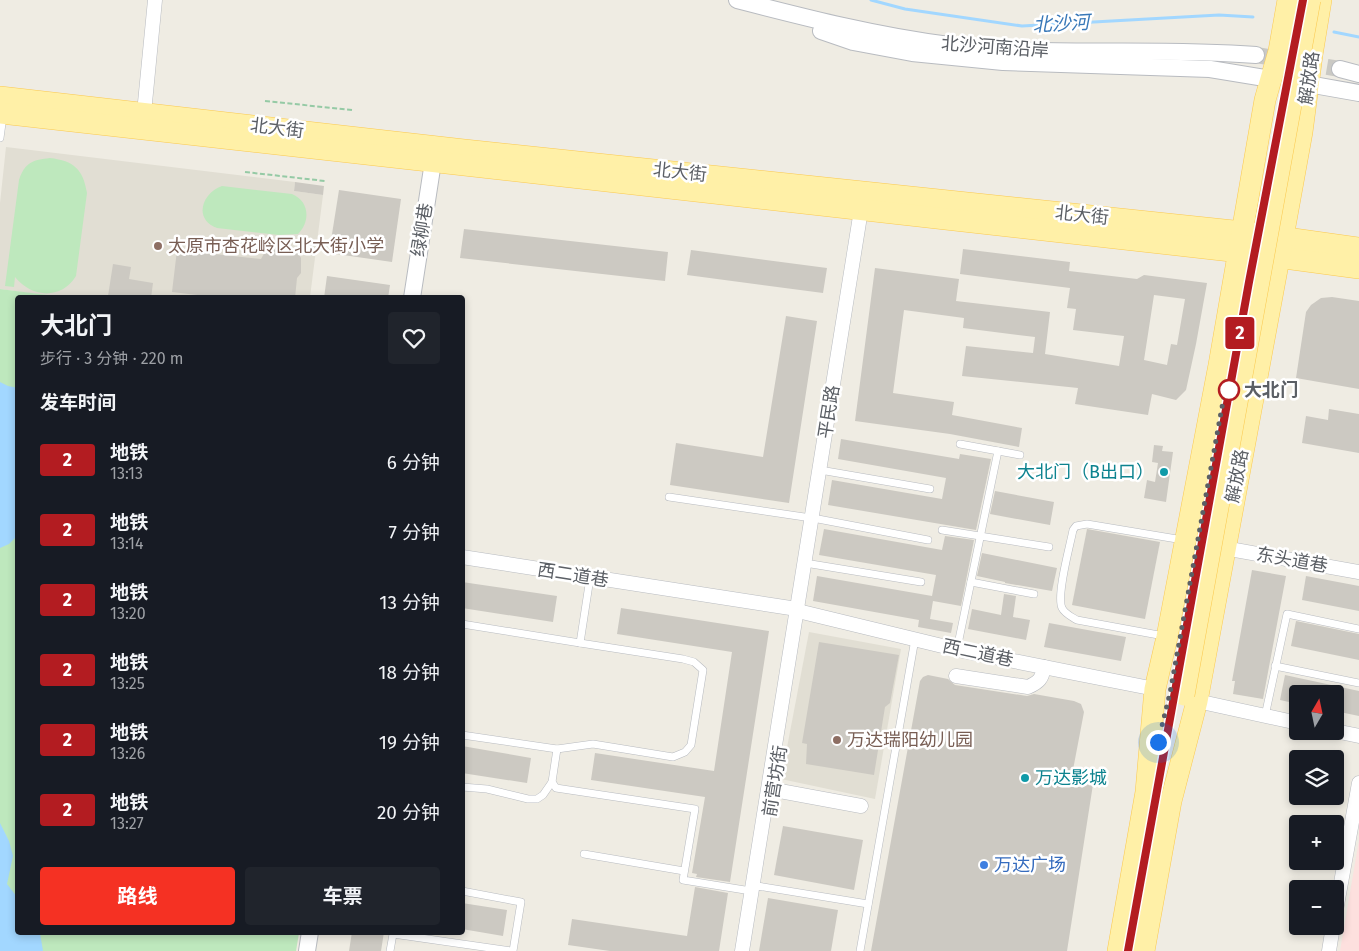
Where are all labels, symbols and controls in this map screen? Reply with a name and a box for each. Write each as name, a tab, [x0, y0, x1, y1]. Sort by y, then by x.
water label: 北沙河	[1032, 10, 1094, 36]
street label: 北沙河南沿岸	[940, 32, 1050, 62]
street label: 解放路	[1294, 50, 1324, 106]
street label: 北大街	[249, 114, 305, 142]
street label: 北大街	[652, 158, 708, 186]
street label: 北大街	[1054, 201, 1110, 229]
street label: 绿柳巷	[407, 202, 437, 258]
place label: 太原市杏花岭区北大街小学	[168, 235, 384, 257]
marker: 太原市杏花岭区北大街小学	[152, 240, 164, 252]
text: 大北门	[40, 312, 112, 340]
button: heart	[388, 312, 440, 364]
line badge: 2	[1224, 317, 1256, 349]
text: 2	[1235, 322, 1245, 344]
text: 步行 · 3 分钟 · 220 m	[40, 349, 184, 368]
marker: 大北门	[1218, 379, 1240, 401]
place label: 大北门	[1244, 379, 1298, 401]
street label: 平民路	[814, 384, 844, 440]
text: 发车时间	[40, 391, 116, 414]
text: 地铁	[110, 441, 148, 464]
street label: 解放路	[1221, 447, 1253, 505]
text: 2	[63, 449, 72, 471]
text: 6 分钟	[387, 451, 440, 474]
place label: 大北门（B出口）	[1017, 461, 1154, 483]
text: 13:13	[110, 464, 143, 483]
marker: 大北门（B出口）	[1158, 466, 1170, 478]
text: 地铁	[110, 511, 148, 534]
text: 2	[63, 519, 72, 541]
text: 7 分钟	[389, 521, 440, 544]
text: 13:14	[110, 534, 144, 553]
street label: 东头道巷	[1255, 543, 1329, 577]
street label: 西二道巷	[536, 559, 610, 591]
text: 地铁	[110, 581, 148, 604]
text: 2	[63, 589, 72, 611]
text: 13 分钟	[379, 591, 440, 614]
text: 13:20	[110, 604, 146, 623]
street label: 西二道巷	[940, 635, 1016, 671]
text: 地铁	[110, 651, 148, 674]
text: 2	[63, 659, 72, 681]
text: 18 分钟	[378, 661, 440, 684]
text: 13:25	[110, 674, 145, 693]
north arrow	[1289, 685, 1344, 740]
map controls	[1289, 685, 1344, 935]
text: 地铁	[110, 721, 148, 744]
text: 2	[63, 729, 72, 751]
place label: 万达瑞阳幼儿园	[847, 729, 973, 751]
your location	[1146, 730, 1171, 755]
text: 19 分钟	[379, 731, 440, 754]
marker: 万达瑞阳幼儿园	[831, 734, 843, 746]
text: 13:26	[110, 744, 145, 763]
street label: 前营坊街	[759, 744, 791, 818]
button: layers	[1289, 750, 1344, 805]
place label: 万达影城	[1035, 767, 1107, 789]
marker: 万达影城	[1019, 772, 1031, 784]
text: 地铁	[110, 791, 148, 814]
text: 2	[63, 799, 72, 821]
text: 20 分钟	[377, 801, 440, 824]
text: 13:27	[110, 814, 144, 833]
button: +	[1289, 815, 1344, 870]
place label: 万达广场	[994, 854, 1066, 876]
marker: 万达广场	[978, 859, 990, 871]
button: 路线	[40, 867, 235, 925]
button: 车票	[245, 867, 440, 925]
button: −	[1289, 880, 1344, 935]

